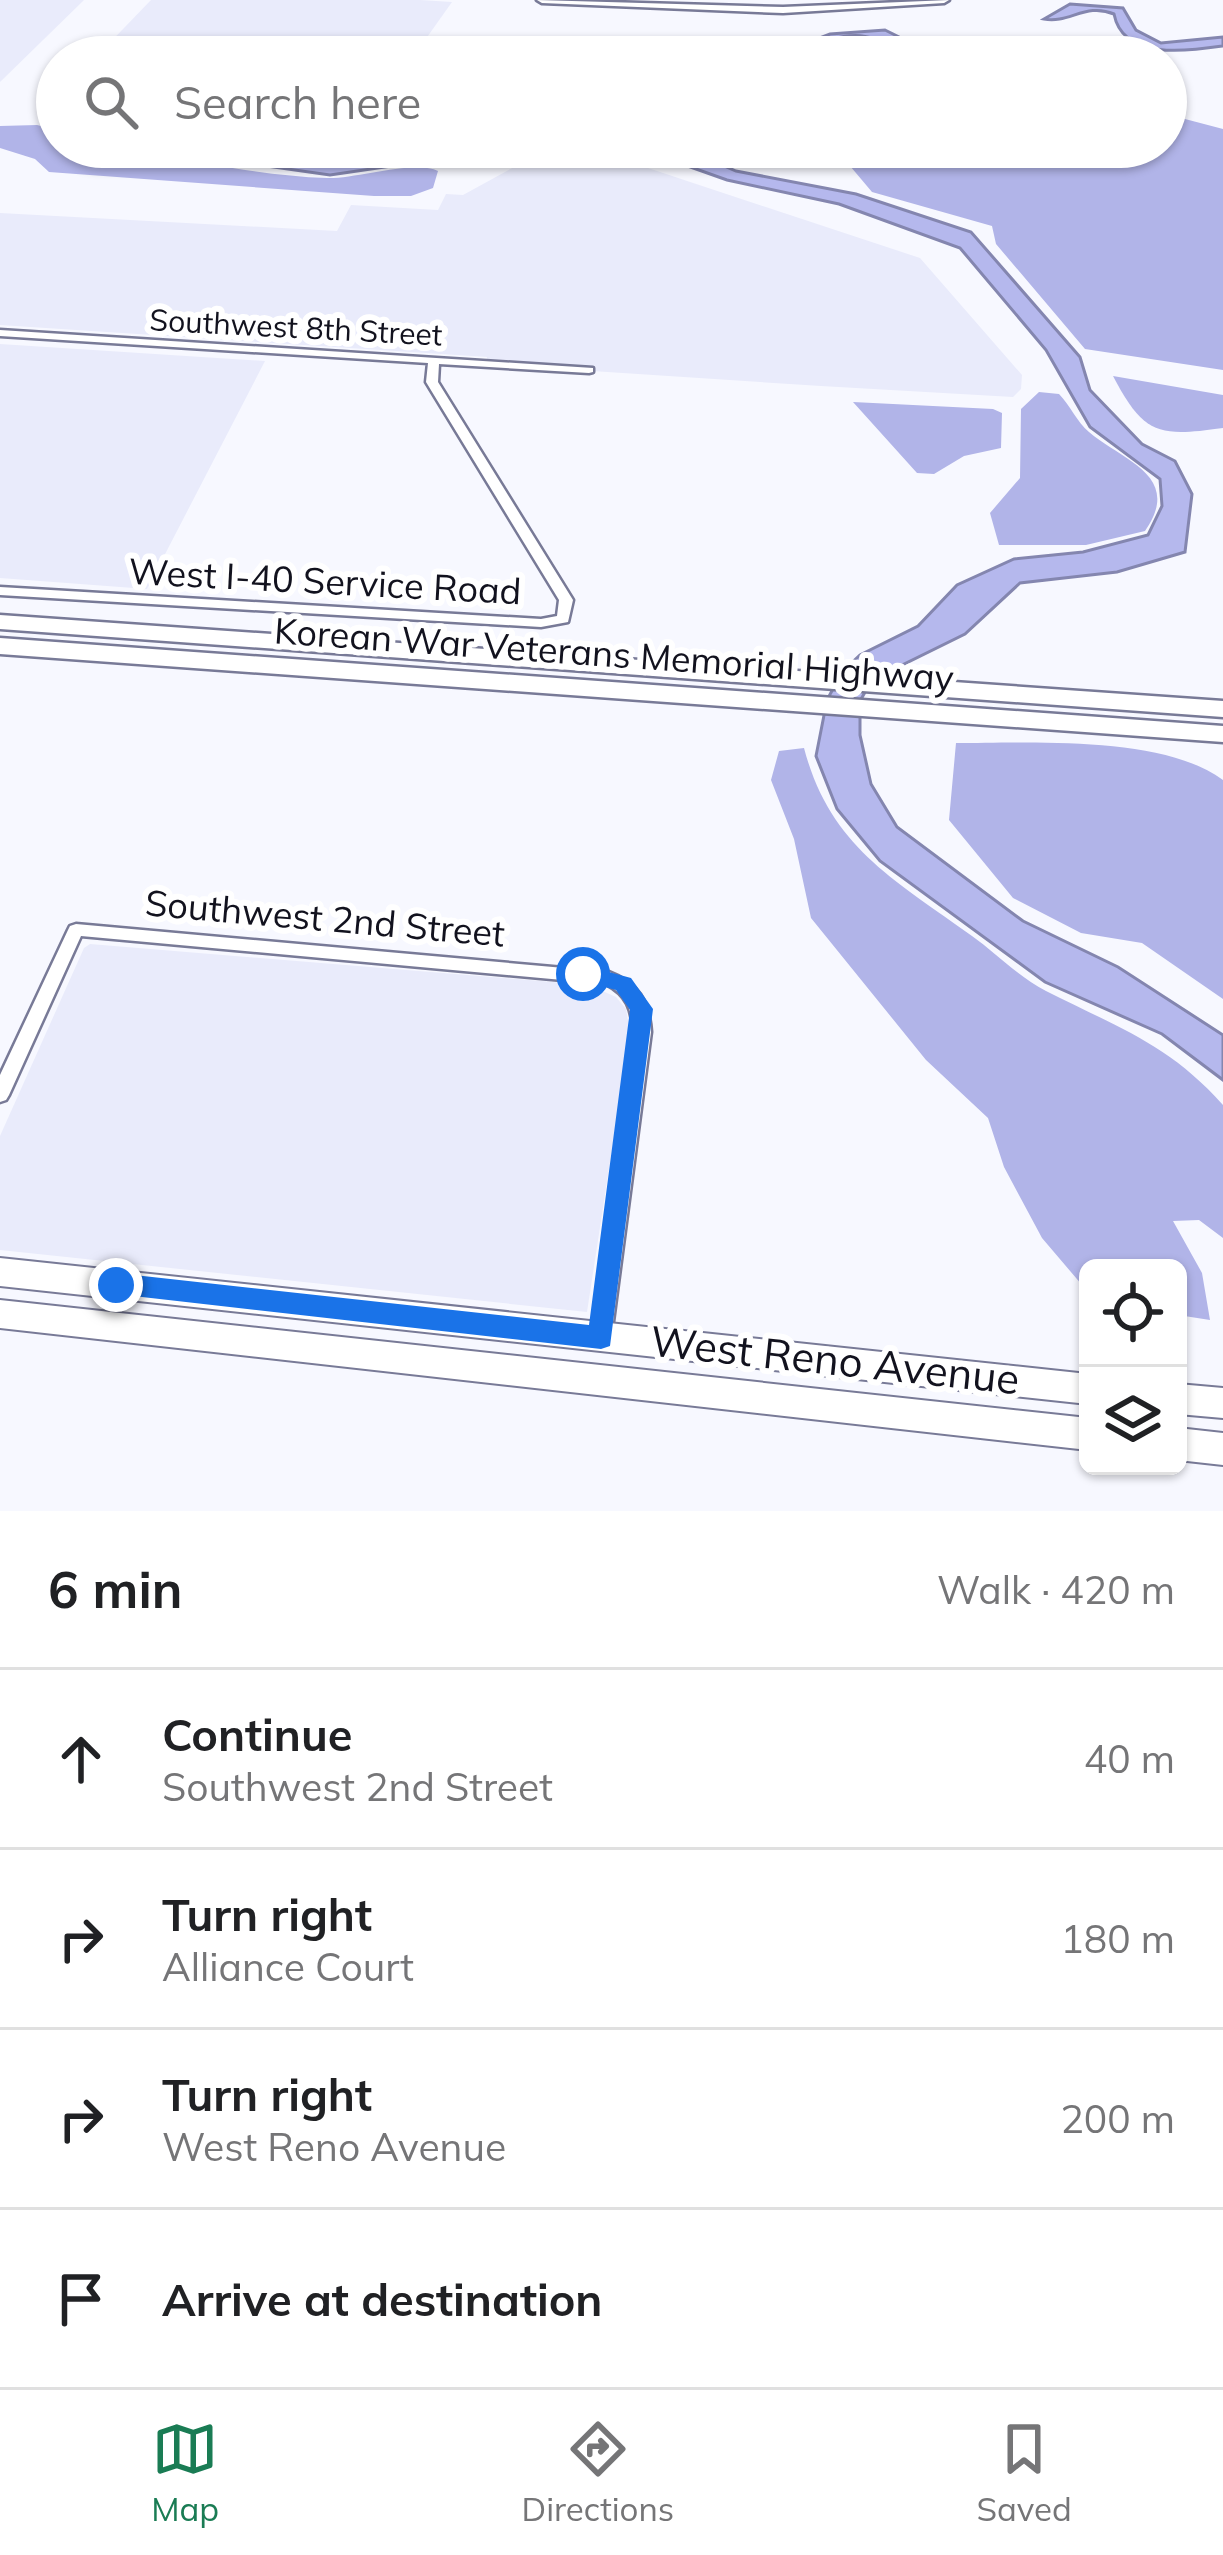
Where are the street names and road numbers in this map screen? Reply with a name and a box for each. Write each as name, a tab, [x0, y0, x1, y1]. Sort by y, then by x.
street label: Southwest 8th Street	[149, 300, 443, 354]
street label: West I-40 Service Road	[128, 548, 522, 613]
street label: Korean War Veterans Memorial Highway	[273, 607, 955, 700]
street label: Southwest 2nd Street	[143, 879, 507, 956]
street label: West Reno Avenue	[648, 1314, 1022, 1405]

